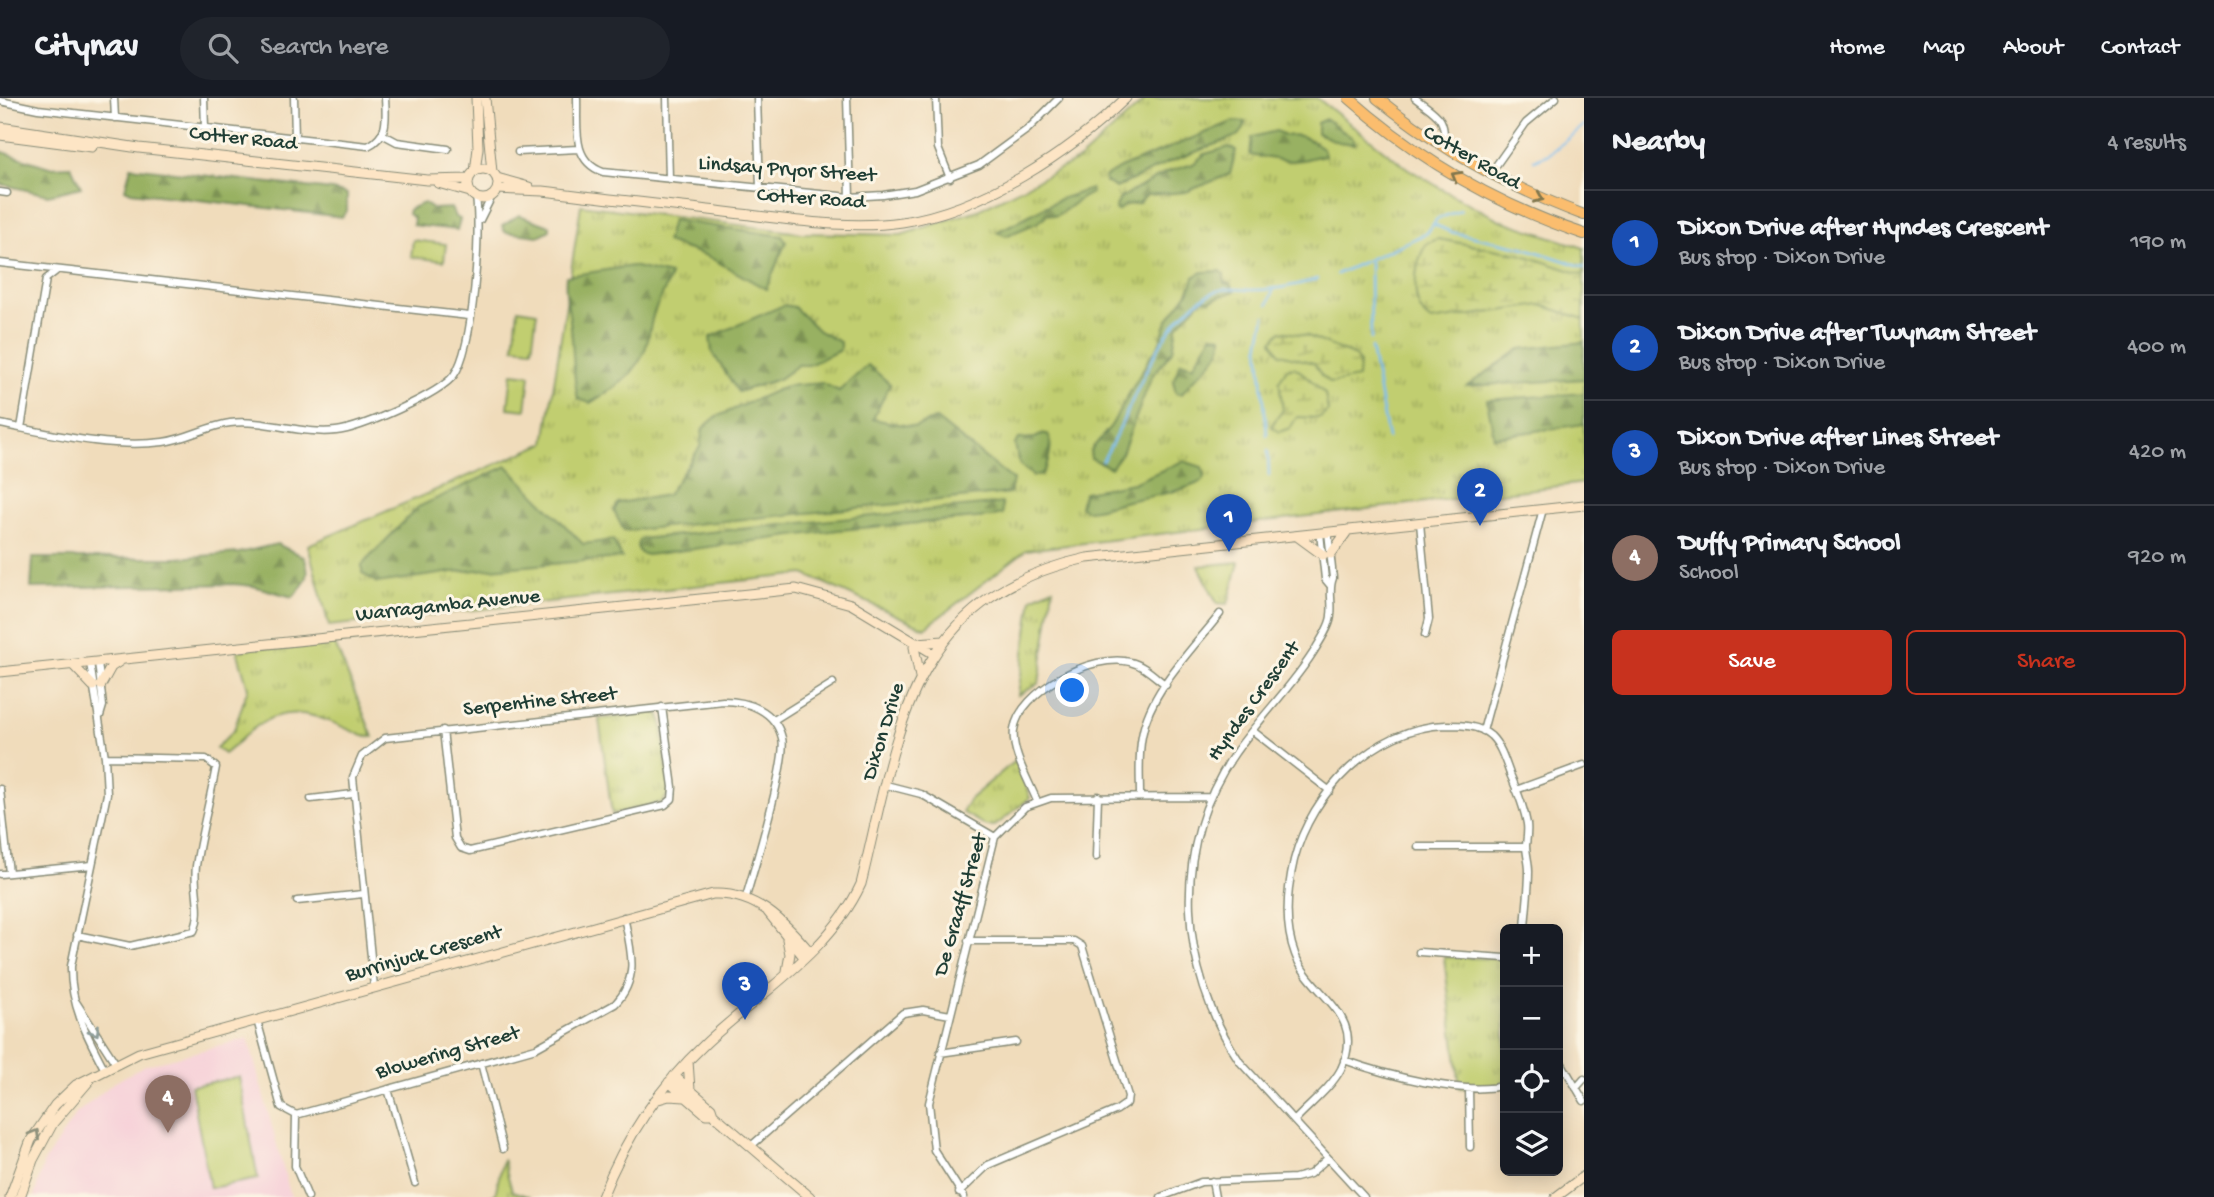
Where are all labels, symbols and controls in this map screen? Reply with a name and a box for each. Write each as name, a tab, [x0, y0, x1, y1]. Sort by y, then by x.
search box	[180, 17, 670, 80]
text: Citynav	[35, 29, 138, 67]
icon: search	[204, 29, 242, 67]
text: Search here	[260, 33, 388, 64]
text: Home	[1829, 34, 1885, 63]
text: Map	[1923, 34, 1965, 63]
text: About	[2003, 34, 2063, 63]
text: Contact	[2101, 34, 2179, 63]
street label: Cotter Road	[1418, 121, 1526, 198]
street label: Cotter Road	[188, 122, 300, 158]
text: Nearby	[1612, 126, 1705, 161]
text: 4 results	[2107, 130, 2186, 157]
street label: Lindsay Pryor Street	[697, 152, 879, 190]
one-way arrow	[1450, 171, 1463, 184]
street label: Cotter Road	[756, 184, 868, 216]
one-way arrow	[1532, 189, 1544, 203]
text: Dixon Drive after Hyndes Crescent	[1679, 214, 2048, 245]
text: 1	[1630, 229, 1640, 256]
text: 190 m	[2130, 229, 2186, 256]
text: Bus stop · Dixon Drive	[1679, 245, 1885, 272]
text: Dixon Drive after Twynam Street	[1679, 319, 2036, 350]
text: 2	[1629, 334, 1641, 361]
text: 400 m	[2127, 334, 2186, 361]
text: Bus stop · Dixon Drive	[1679, 350, 1885, 377]
text: Dixon Drive after Lines Street	[1679, 424, 1998, 455]
text: 3	[1629, 439, 1641, 466]
text: 420 m	[2129, 439, 2186, 466]
text: Bus stop · Dixon Drive	[1679, 455, 1885, 482]
pin: 2	[1457, 468, 1503, 526]
pin: 1	[1206, 494, 1252, 552]
text: Duffy Primary School	[1679, 529, 1901, 560]
text: 4	[1630, 544, 1640, 571]
text: 920 m	[2128, 544, 2186, 571]
text: School	[1679, 560, 1739, 587]
street label: Warragamba Avenue	[354, 585, 543, 629]
button: Save	[1612, 630, 1892, 695]
button: Share	[1906, 630, 2186, 695]
street label: Hyndes Crescent	[1203, 635, 1308, 767]
your location	[1055, 673, 1089, 707]
street label: Dixon Drive	[858, 679, 912, 786]
street label: Serpentine Street	[462, 682, 620, 723]
street label: De Graaff Street	[929, 828, 995, 981]
street label: Burrinjuck Crescent	[342, 920, 507, 990]
map controls	[1500, 924, 1563, 1176]
button: +	[1500, 924, 1563, 987]
pin: 3	[722, 962, 768, 1020]
button: −	[1500, 987, 1563, 1050]
street label: Blowering Street	[372, 1021, 525, 1087]
one-way arrow	[87, 1023, 100, 1036]
button: locate	[1500, 1050, 1563, 1113]
pin: 4	[145, 1075, 191, 1133]
button: layers	[1500, 1113, 1563, 1176]
one-way arrow	[27, 1129, 40, 1141]

